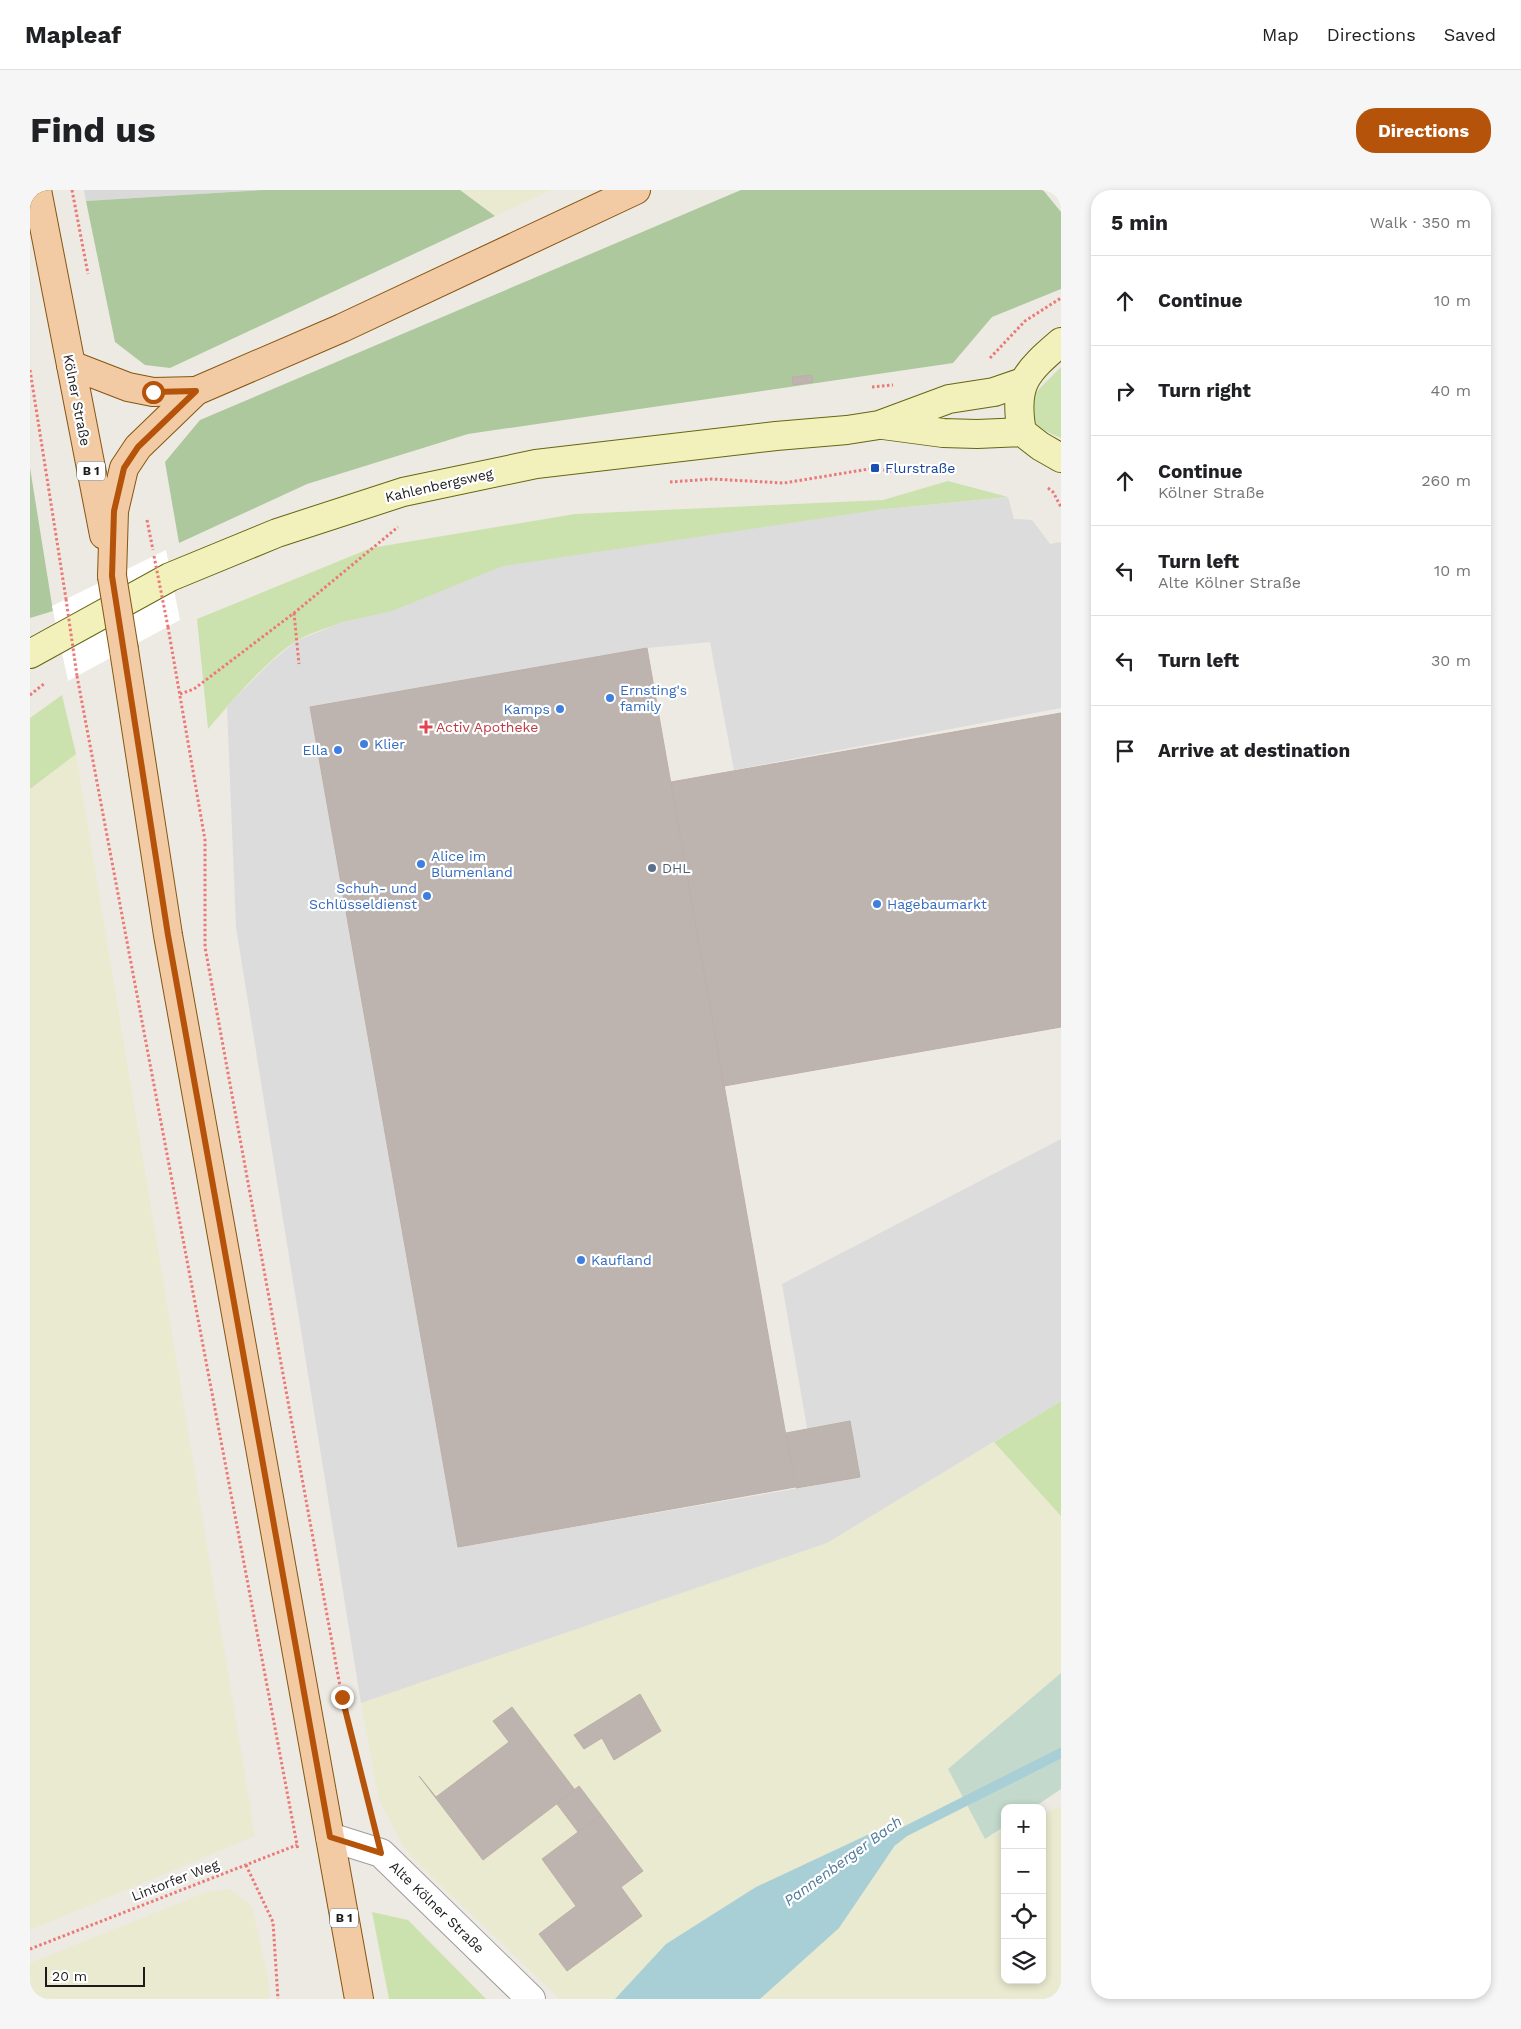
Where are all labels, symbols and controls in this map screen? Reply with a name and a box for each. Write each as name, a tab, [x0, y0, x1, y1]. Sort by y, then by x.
text: Mapleaf	[25, 21, 121, 49]
text: Map	[1262, 24, 1299, 45]
text: Directions	[1327, 24, 1416, 45]
text: Saved	[1444, 24, 1496, 45]
button: Directions	[1356, 108, 1491, 153]
text: Find us	[30, 109, 156, 151]
text: 5 min	[1111, 210, 1168, 235]
text: Walk · 350 m	[1370, 213, 1471, 232]
icon: ahead	[1111, 287, 1139, 315]
text: Continue	[1158, 289, 1242, 312]
text: 10 m	[1434, 291, 1471, 310]
street label: Kölner Straße	[60, 353, 94, 447]
icon: right	[1111, 377, 1139, 405]
text: Turn right	[1158, 379, 1251, 402]
route start	[142, 381, 165, 404]
text: 40 m	[1431, 381, 1471, 400]
place label: Flurstraße	[885, 460, 955, 476]
text: Continue	[1158, 460, 1242, 483]
road number: B 1	[77, 462, 105, 480]
marker: Flurstraße	[869, 462, 881, 474]
street label: Kahlenbergsweg	[383, 465, 495, 505]
icon: ahead	[1111, 467, 1139, 495]
text: 260 m	[1421, 471, 1471, 490]
text: Kölner Straße	[1158, 483, 1265, 502]
text: Turn left	[1158, 550, 1239, 573]
icon: left	[1111, 557, 1139, 585]
text: 10 m	[1434, 561, 1471, 580]
text: Alte Kölner Straße	[1158, 573, 1301, 592]
icon: left	[1111, 647, 1139, 675]
text: Turn left	[1158, 649, 1239, 672]
text: 30 m	[1431, 651, 1471, 670]
place label: Ernsting's family	[620, 682, 687, 714]
marker: Ernsting's family	[604, 692, 616, 704]
place label: Kamps	[504, 701, 550, 717]
marker: Kamps	[554, 703, 566, 715]
place label: Activ Apotheke	[436, 719, 538, 735]
marker: Activ Apotheke	[420, 721, 432, 733]
place label: Klier	[374, 736, 405, 752]
icon: arrive	[1111, 737, 1139, 765]
marker: Klier	[358, 738, 370, 750]
text: Arrive at destination	[1158, 739, 1350, 762]
place label: Ella	[303, 742, 328, 758]
marker: Ella	[332, 744, 344, 756]
place label: Alice im Blumenland	[431, 848, 513, 880]
marker: Alice im Blumenland	[415, 858, 427, 870]
place label: DHL	[662, 860, 691, 876]
marker: DHL	[646, 862, 658, 874]
place label: Schuh- und Schlüsseldienst	[309, 880, 417, 912]
marker: Schuh- und Schlüsseldienst	[421, 890, 433, 902]
place label: Hagebaumarkt	[887, 896, 987, 912]
marker: Hagebaumarkt	[871, 898, 883, 910]
place label: Kaufland	[591, 1252, 652, 1268]
marker: Kaufland	[575, 1254, 587, 1266]
route end	[331, 1686, 354, 1709]
map controls	[1001, 1804, 1046, 1984]
button: +	[1001, 1804, 1046, 1849]
water label: Pannenberger Bach	[781, 1812, 905, 1910]
button: −	[1001, 1849, 1046, 1894]
street label: Lintorfer Weg	[129, 1856, 221, 1904]
street label: Alte Kölner Straße	[386, 1858, 488, 1956]
button: locate	[1001, 1894, 1046, 1939]
road number: B 1	[330, 1909, 358, 1928]
button: layers	[1001, 1939, 1046, 1984]
scale bar	[45, 1964, 145, 1987]
text: 20 m	[52, 1968, 87, 1984]

